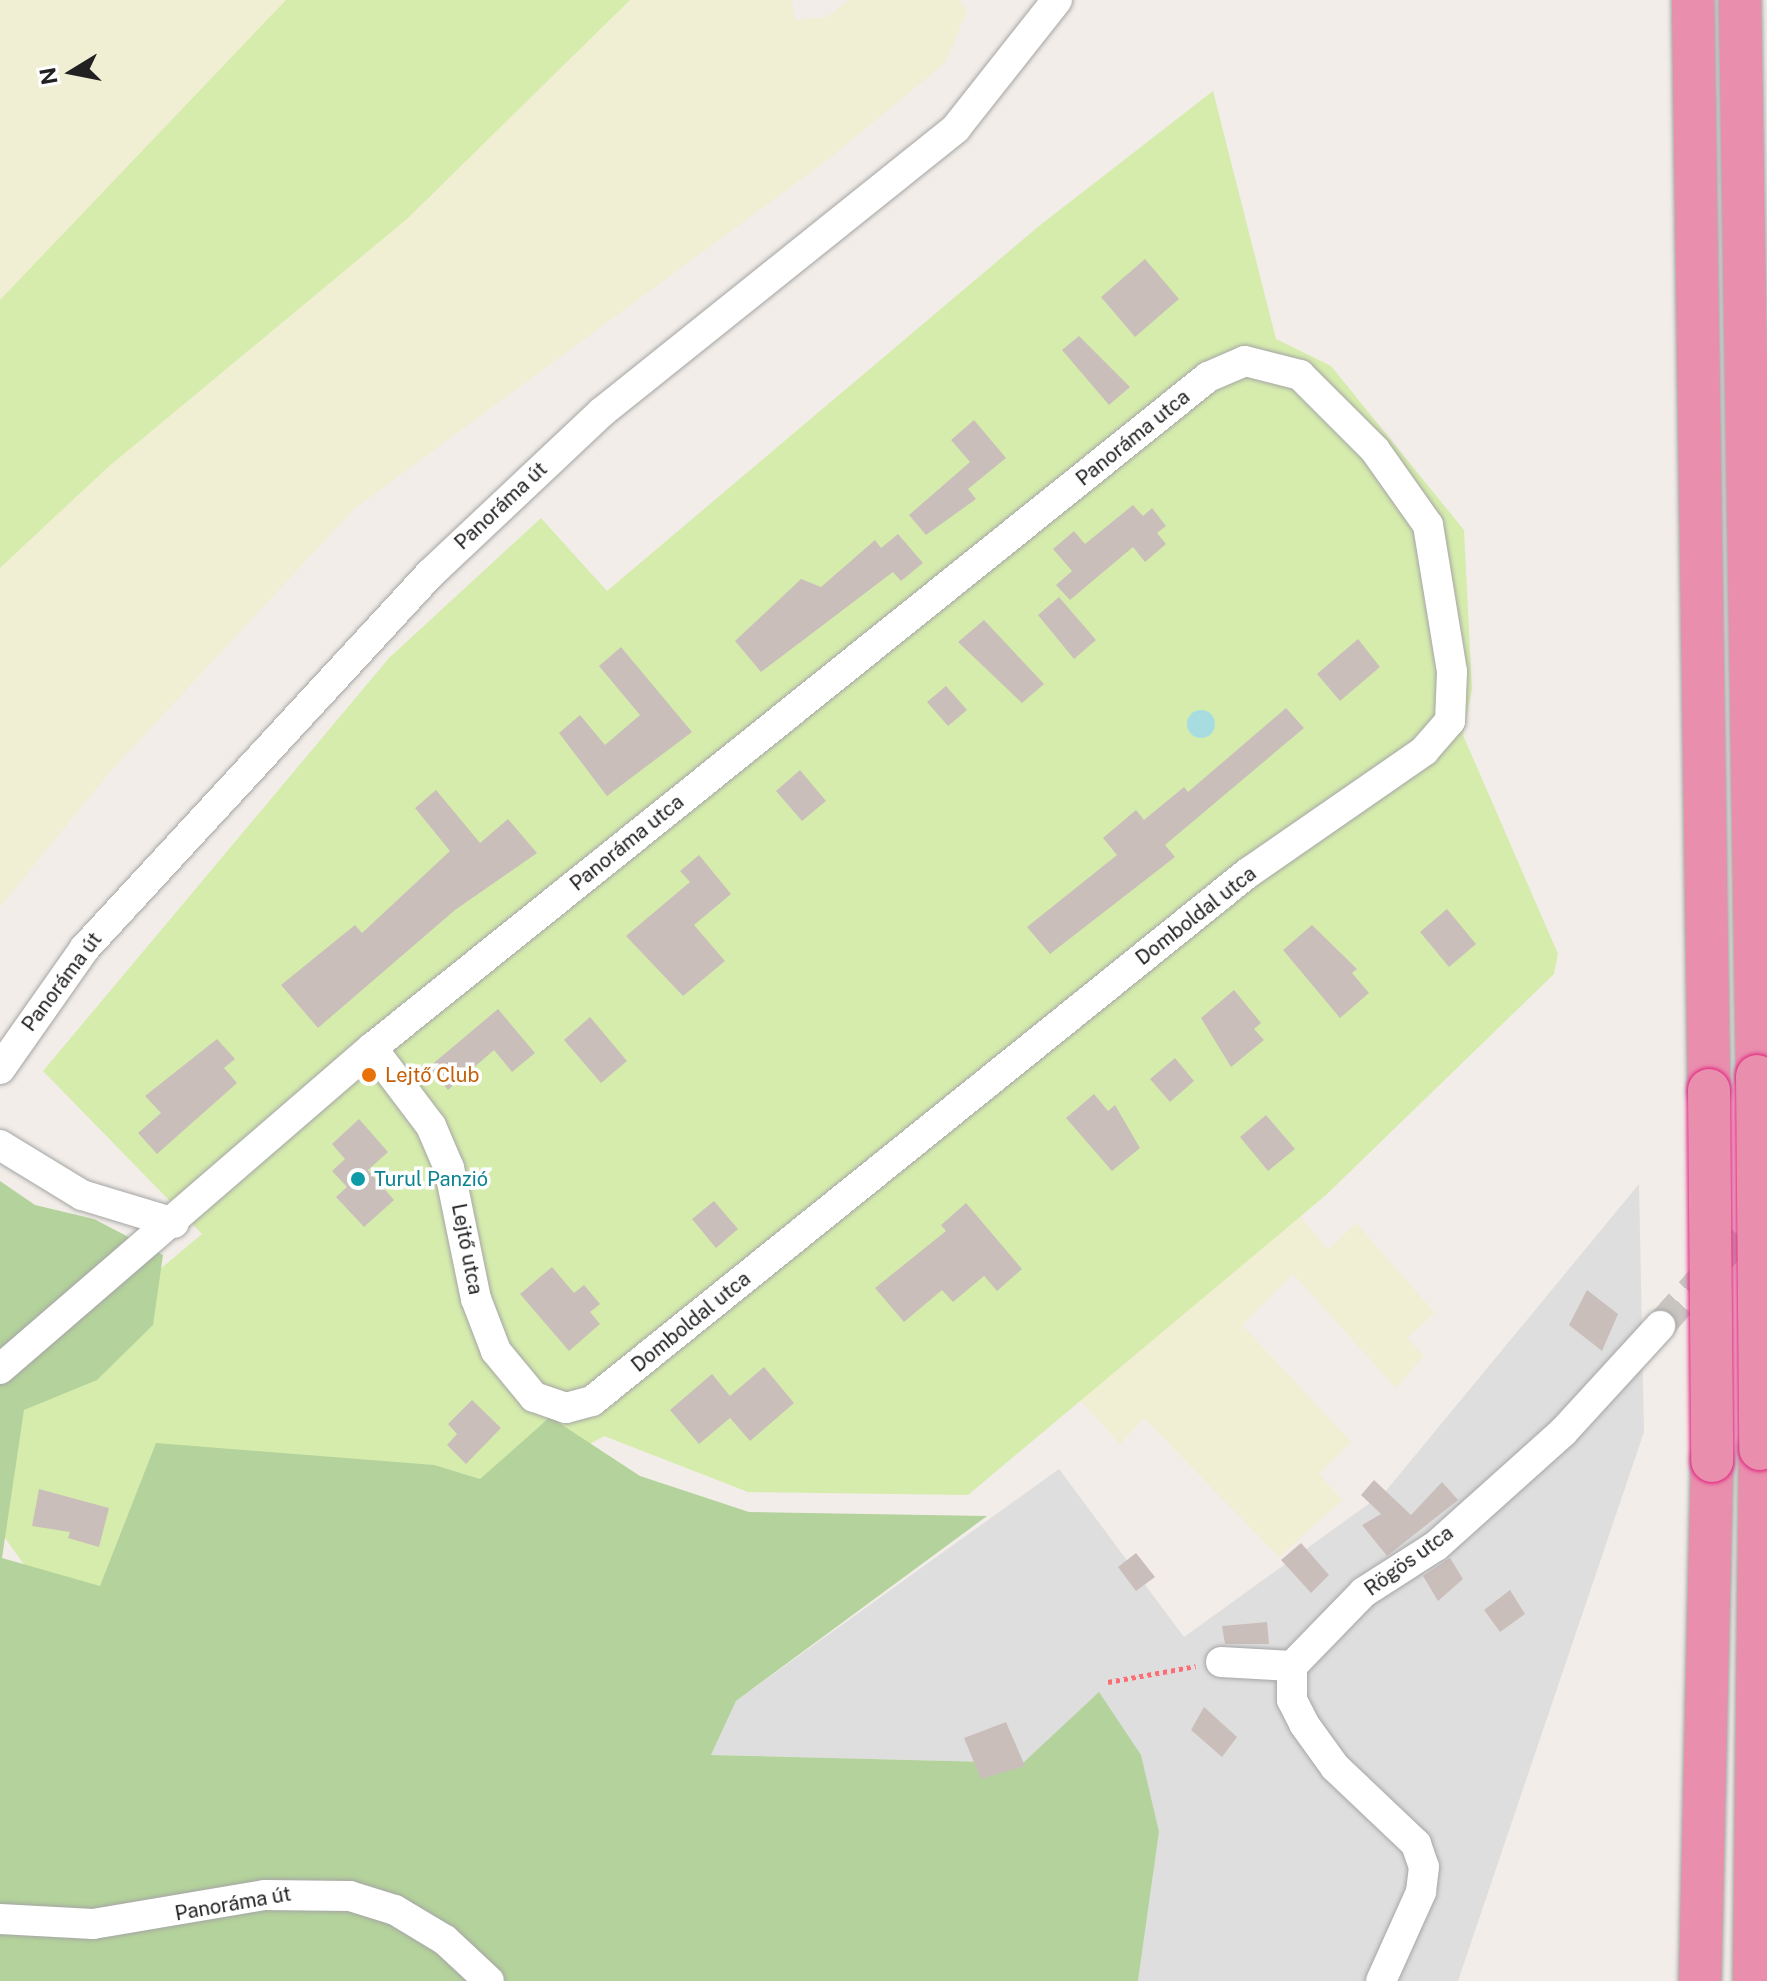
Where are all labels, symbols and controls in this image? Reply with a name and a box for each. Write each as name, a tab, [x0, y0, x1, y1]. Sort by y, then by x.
north arrow	[32, 32, 112, 112]
text: N	[34, 65, 63, 87]
street label: Panoráma utca	[1071, 385, 1195, 491]
street label: Panoráma út	[450, 457, 552, 555]
street label: Panoráma utca	[565, 790, 689, 896]
street label: Domboldal utca	[1131, 862, 1261, 970]
street label: Panoráma út	[17, 928, 107, 1036]
place label: Lejtő Club	[385, 1063, 480, 1087]
marker: Lejtő Club	[360, 1066, 378, 1084]
place label: Turul Panzió	[374, 1167, 488, 1191]
marker: Turul Panzió	[349, 1170, 367, 1188]
street label: Lejtő utca	[446, 1201, 488, 1297]
street label: Domboldal utca	[627, 1267, 755, 1377]
street label: Rögös utca	[1360, 1521, 1458, 1601]
street label: Panoráma út	[173, 1882, 293, 1926]

